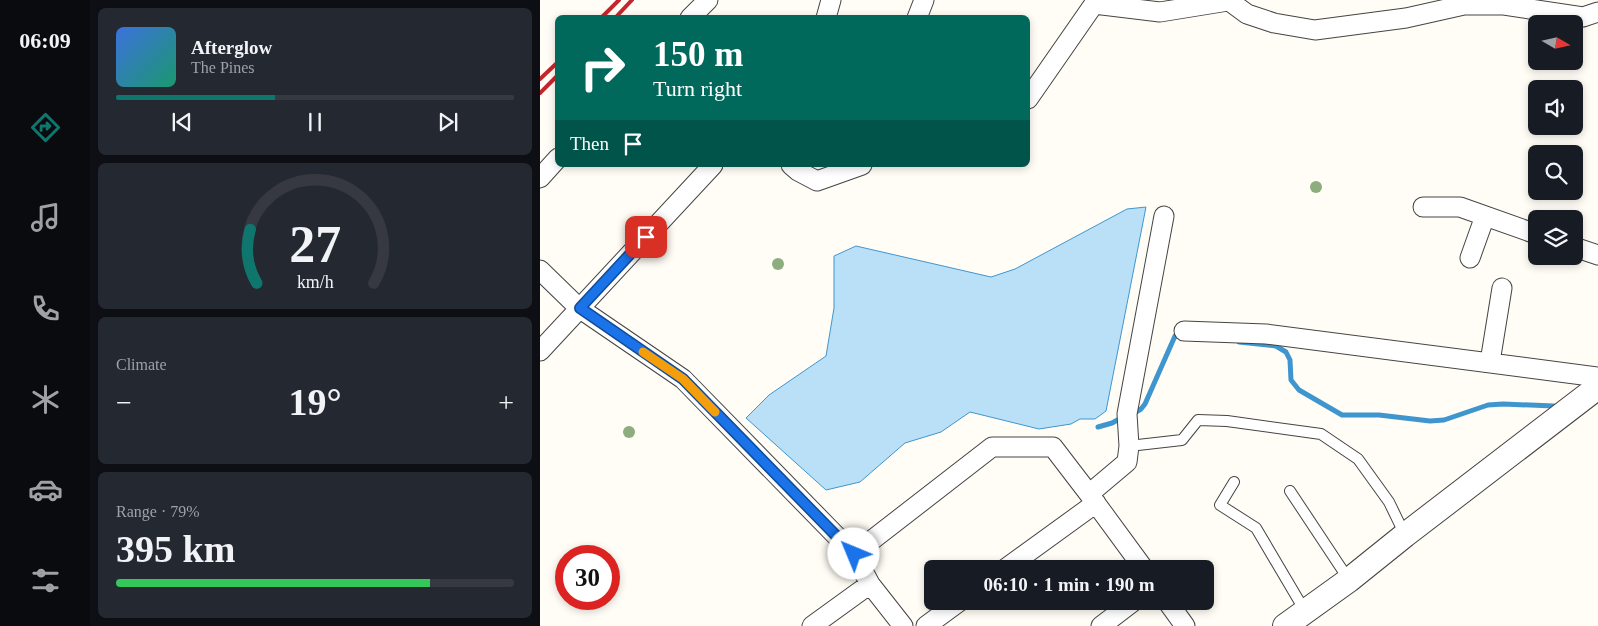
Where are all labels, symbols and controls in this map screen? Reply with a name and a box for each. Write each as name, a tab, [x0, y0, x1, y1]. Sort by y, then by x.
north arrow	[1528, 15, 1582, 70]
map controls	[1528, 15, 1583, 265]
text: 06:09	[19, 28, 71, 53]
icon: right	[570, 35, 635, 100]
text: 150 m	[653, 35, 743, 74]
text: Afterglow	[191, 37, 272, 58]
text: The Pines	[191, 59, 255, 76]
text: Turn right	[653, 76, 742, 101]
button: sound	[1528, 80, 1583, 135]
icon: previous	[168, 108, 196, 136]
icon: pause	[301, 108, 329, 136]
icon: next	[434, 108, 462, 136]
icon: directions	[28, 110, 63, 145]
icon: arrive	[619, 130, 647, 158]
text: Then	[570, 133, 609, 154]
button: search	[1528, 145, 1583, 200]
icon: music	[28, 200, 63, 235]
button: layers	[1528, 210, 1583, 265]
text: 27	[289, 216, 341, 273]
pin	[625, 216, 667, 258]
icon: arrive	[632, 223, 660, 251]
text: km/h	[297, 272, 333, 292]
icon: phone	[28, 291, 63, 326]
text: Climate	[116, 356, 167, 373]
text: 19°	[288, 381, 342, 423]
icon: climate	[28, 382, 63, 417]
text: −	[116, 387, 132, 418]
text: +	[498, 387, 514, 418]
icon: car	[28, 472, 63, 507]
text: Range · 79%	[116, 503, 200, 520]
position arrow	[827, 527, 879, 579]
text: 395 km	[116, 528, 235, 570]
speed limit sign: 30	[555, 545, 620, 610]
icon: filters	[28, 563, 63, 598]
text: 06:10 · 1 min · 190 m	[984, 574, 1155, 595]

